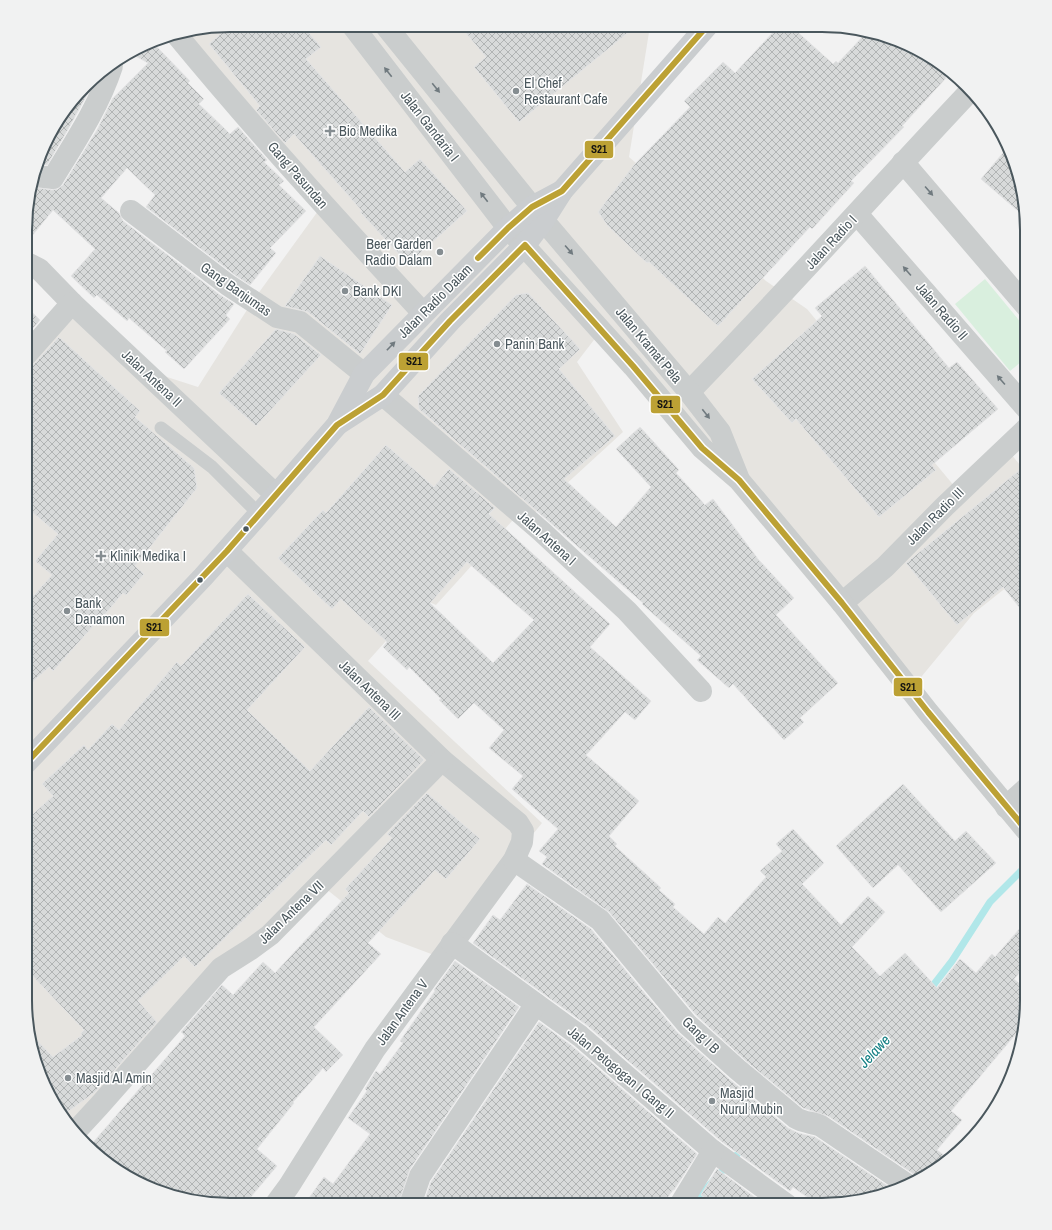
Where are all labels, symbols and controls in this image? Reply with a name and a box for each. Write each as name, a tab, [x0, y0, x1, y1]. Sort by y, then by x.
one-way arrow	[383, 66, 392, 77]
place label: El Chef Restaurant Cafe	[524, 74, 608, 108]
one-way arrow	[431, 83, 440, 94]
marker: El Chef Restaurant Cafe	[511, 86, 521, 96]
street label: Jalan Gandaria I	[397, 87, 463, 165]
place label: Bio Medika	[339, 122, 398, 140]
marker: Bio Medika	[324, 125, 336, 137]
street label: Gang Pasundan	[264, 138, 332, 212]
line badge: S21	[584, 140, 614, 159]
text: S21	[591, 142, 607, 156]
one-way arrow	[924, 186, 933, 196]
one-way arrow	[480, 191, 489, 202]
street label: Jalan Radio I	[801, 211, 861, 273]
place label: Beer Garden Radio Dalam	[365, 235, 432, 269]
one-way arrow	[564, 245, 573, 255]
marker: Beer Garden Radio Dalam	[435, 247, 445, 257]
street label: Gang Banjumas	[197, 258, 275, 320]
street label: Jalan Radio Dalam	[394, 260, 476, 342]
one-way arrow	[902, 266, 911, 276]
street label: Jalan Radio II	[912, 278, 972, 344]
place label: Bank DKI	[353, 282, 402, 300]
marker: Bank DKI	[340, 286, 350, 296]
street label: Jalan Kramat Pela	[612, 303, 686, 387]
place label: Panin Bank	[505, 335, 565, 353]
marker: Panin Bank	[492, 339, 502, 349]
one-way arrow	[386, 341, 396, 351]
street label: Jalan Antena II	[118, 346, 186, 410]
line badge: S21	[398, 352, 429, 371]
text: S21	[406, 354, 422, 368]
one-way arrow	[997, 374, 1006, 385]
line badge: S21	[650, 395, 681, 414]
text: S21	[657, 397, 673, 411]
one-way arrow	[702, 409, 711, 420]
street label: Jalan Radio III	[902, 483, 968, 549]
street label: Jalan Antena I	[514, 507, 580, 569]
unlabelled marker	[241, 524, 251, 534]
place label: Klinik Medika I	[110, 547, 186, 565]
marker: Klinik Medika I	[95, 550, 107, 562]
unlabelled marker	[195, 575, 205, 585]
place label: Bank Danamon	[75, 594, 125, 628]
marker: Bank Danamon	[62, 606, 72, 616]
line badge: S21	[139, 618, 170, 637]
text: S21	[146, 620, 162, 634]
street label: Jalan Antena III	[335, 656, 405, 724]
line badge: S21	[893, 677, 923, 697]
text: S21	[900, 680, 916, 694]
street label: Jalan Antena VII	[255, 876, 327, 948]
street label: Jalan Antena V	[372, 975, 432, 1049]
street label: Gang I B	[678, 1013, 724, 1057]
street label: Jalan Petogogan I Gang II	[564, 1022, 678, 1122]
water label: Jelawe	[853, 1030, 895, 1073]
place label: Masjid Al Amin	[76, 1069, 152, 1087]
marker: Masjid Al Amin	[63, 1073, 73, 1083]
place label: Masjid Nurul Mubin	[720, 1084, 783, 1118]
marker: Masjid Nurul Mubin	[707, 1096, 717, 1106]

